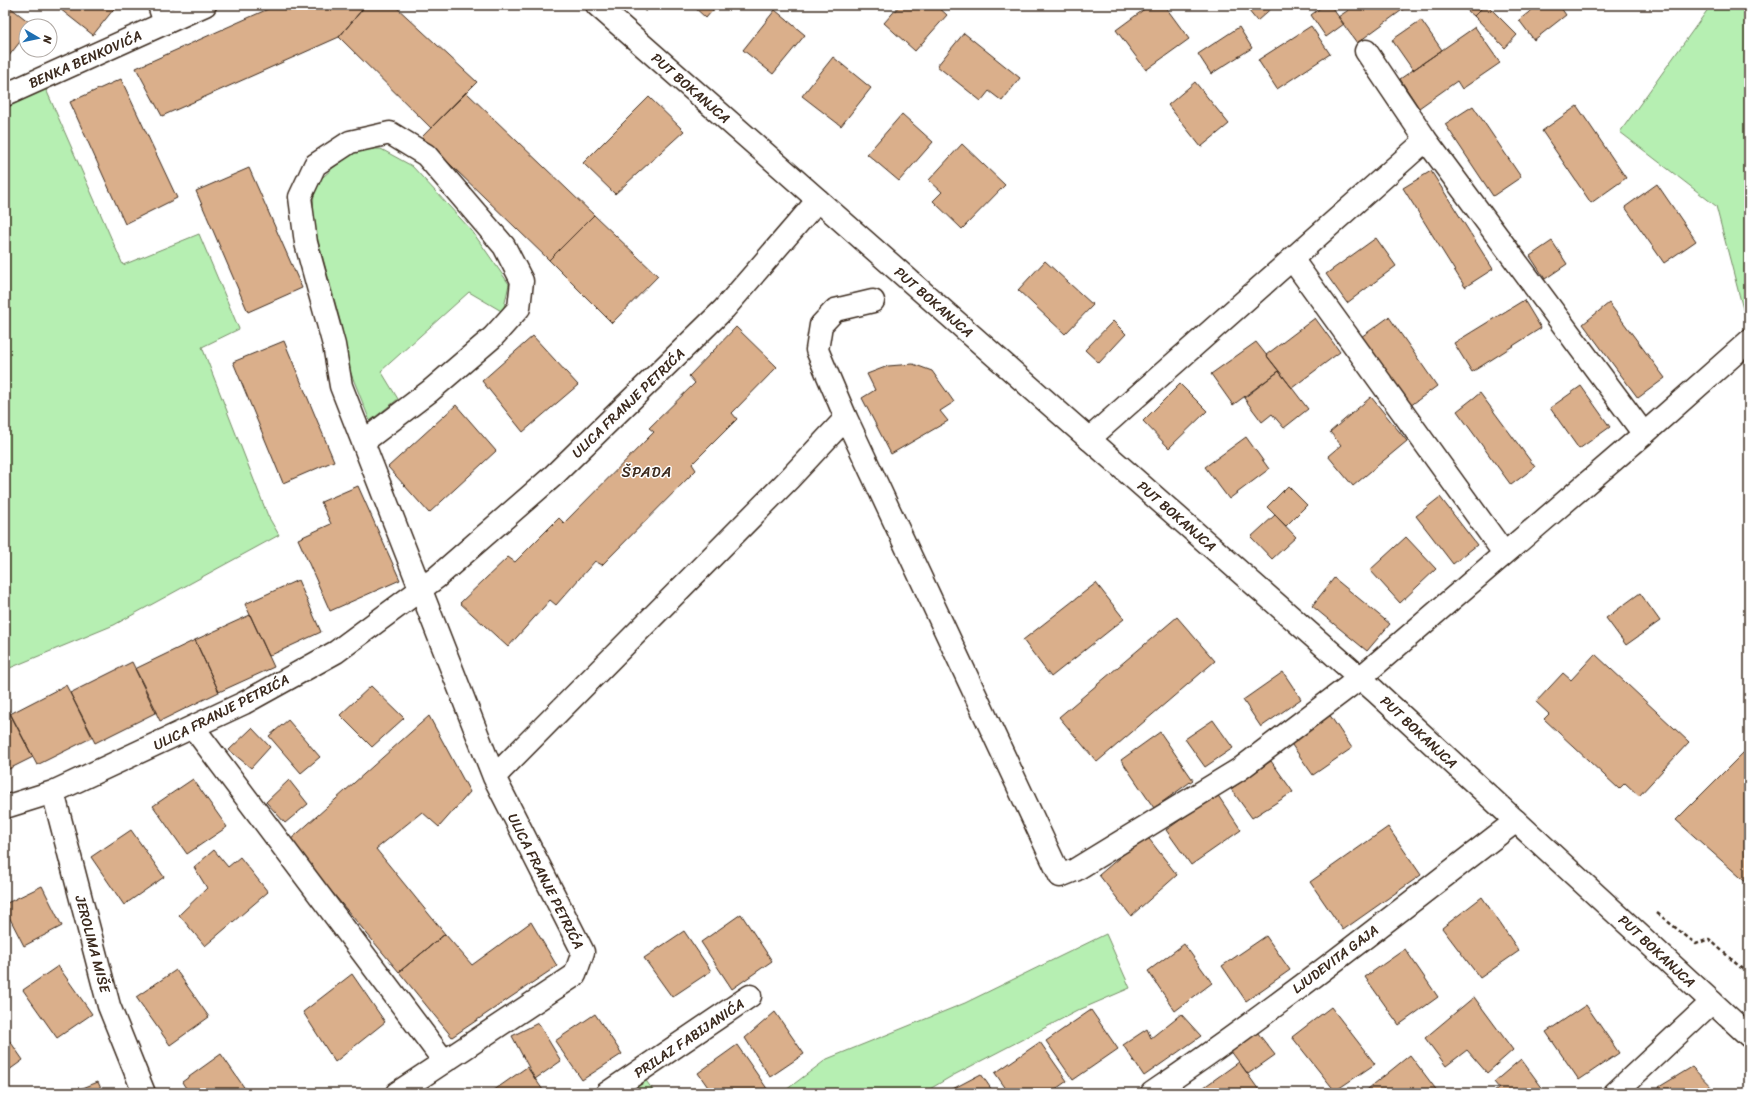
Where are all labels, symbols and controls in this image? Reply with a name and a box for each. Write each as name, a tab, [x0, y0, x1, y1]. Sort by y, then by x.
north arrow	[18, 18, 58, 58]
street label: BENKA BENKOVIĆA	[26, 27, 144, 91]
street label: PUT BOKANJCA	[645, 47, 736, 130]
street label: PUT BOKANJCA	[888, 261, 979, 344]
street label: ULICA FRANJE PETRIĆA	[566, 342, 691, 464]
district label: ŠPADA	[622, 459, 672, 485]
street label: PUT BOKANJCA	[1131, 475, 1222, 558]
street label: ULICA FRANJE PETRIĆA	[149, 667, 294, 758]
street label: PUT BOKANJCA	[1374, 690, 1463, 775]
street label: ULICA FRANJE PETRIĆA	[500, 809, 591, 954]
street label: JEROLIMA MIŠE	[67, 892, 118, 997]
street label: PUT BOKANJCA	[1612, 909, 1701, 994]
street label: LJUDEVITA GAJA	[1287, 918, 1384, 1000]
street label: PRILAZ FABIJANIĆA	[629, 992, 750, 1085]

